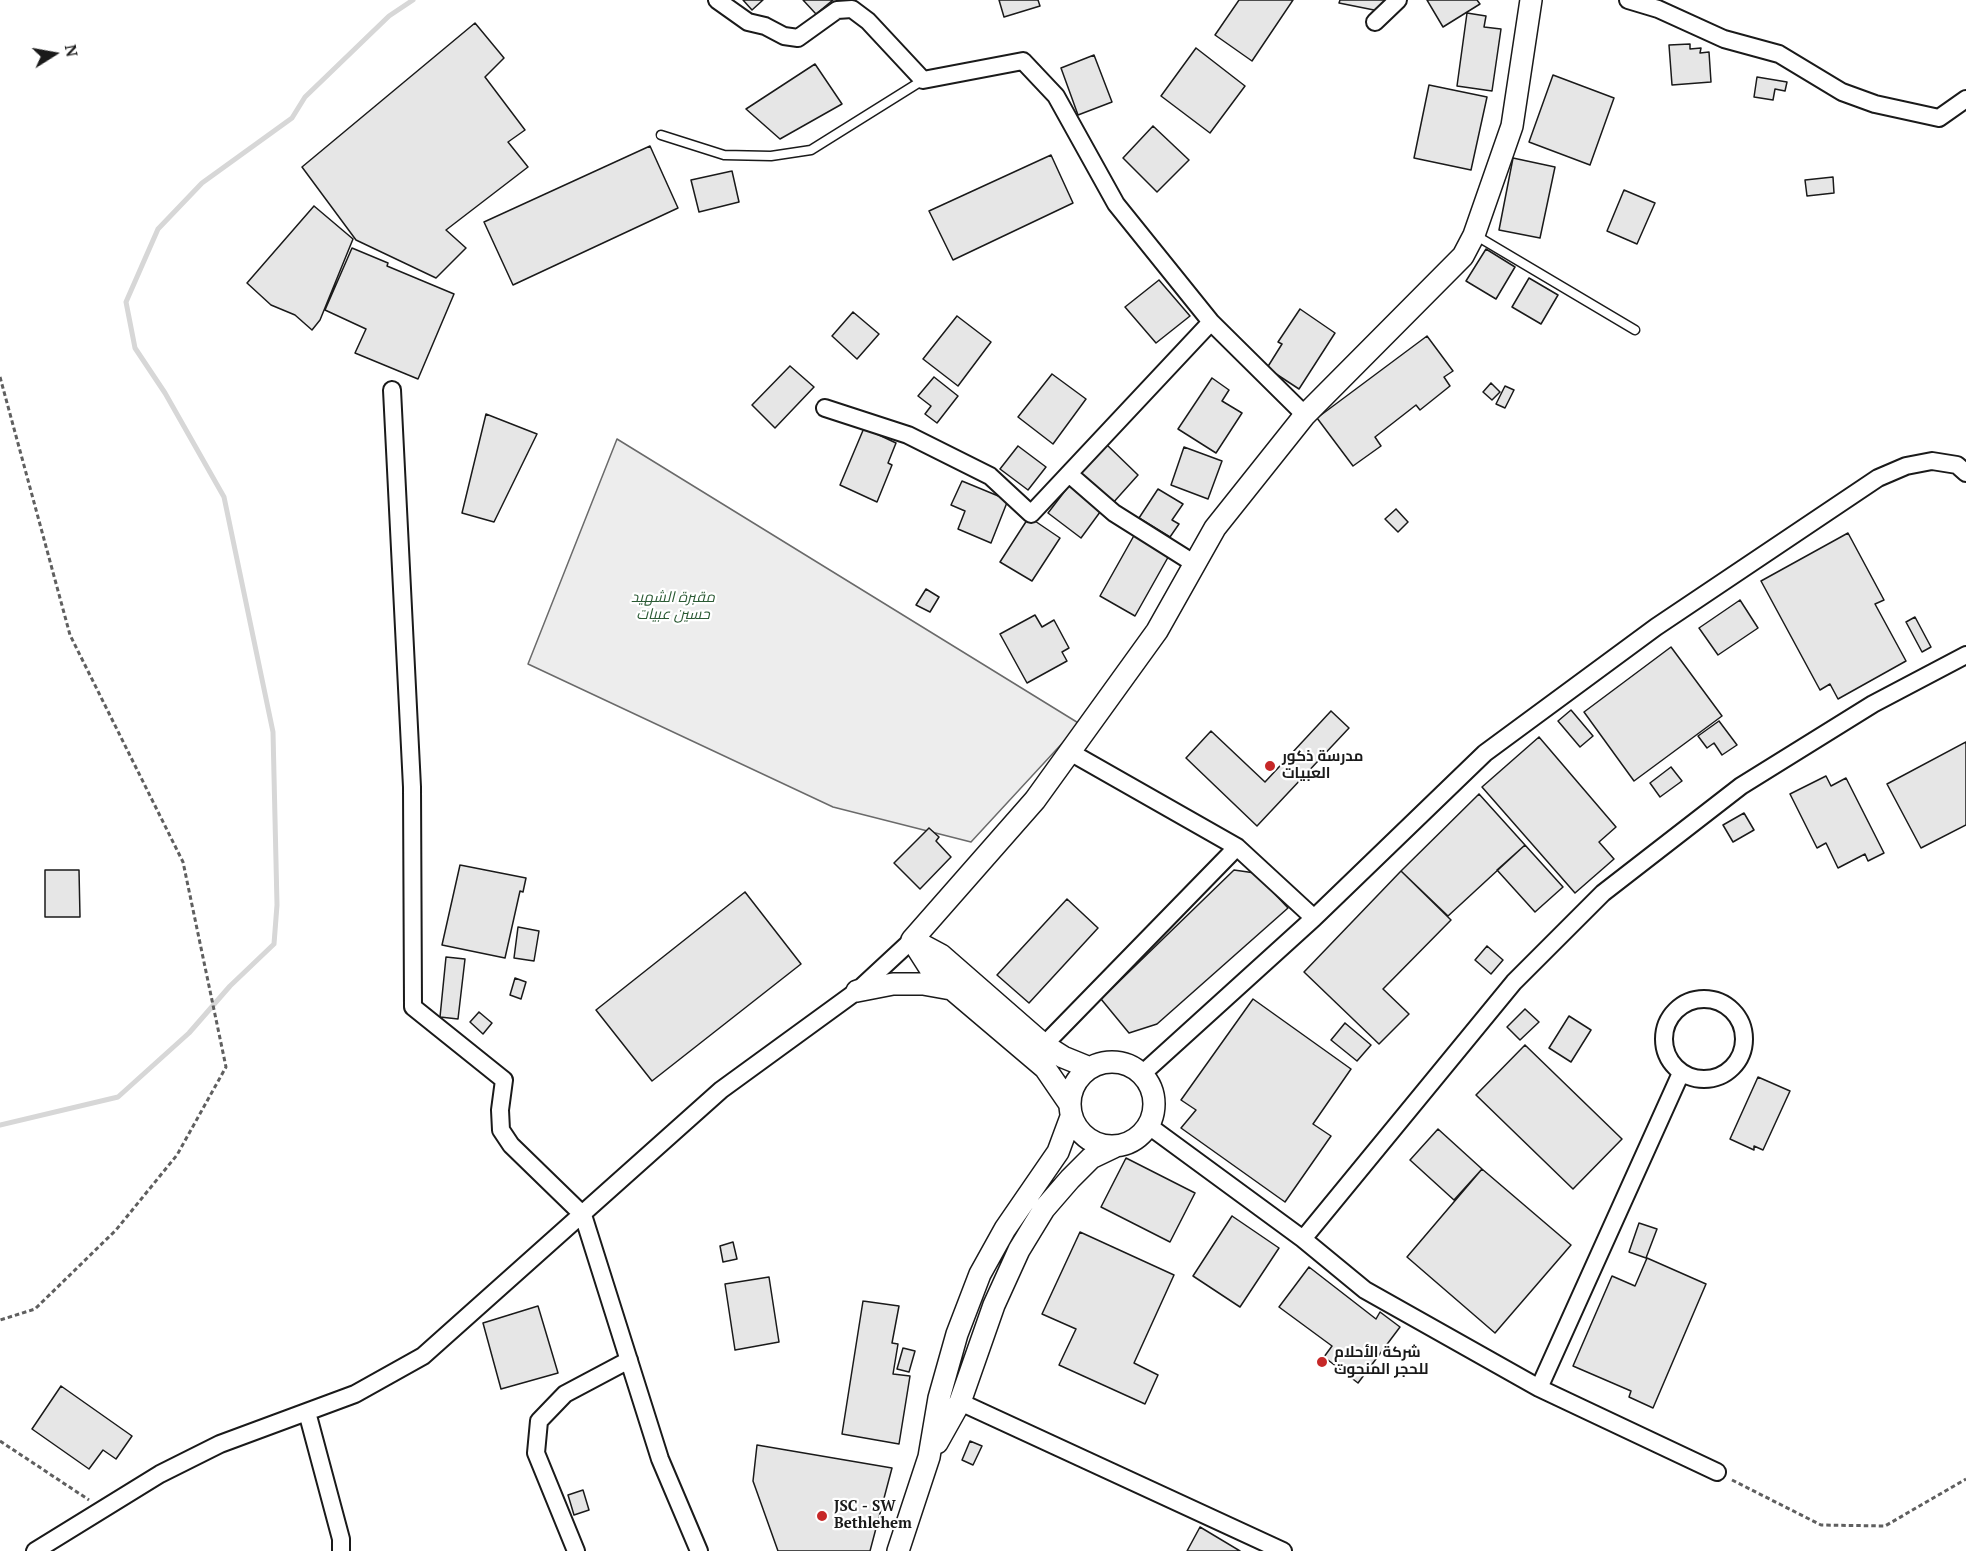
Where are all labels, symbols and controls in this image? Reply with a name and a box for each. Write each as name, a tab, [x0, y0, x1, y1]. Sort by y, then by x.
north arrow	[24, 24, 84, 84]
text: N	[60, 43, 84, 59]
park label: مقبرة الشهيد حسين عبيات	[631, 589, 715, 624]
place label: مدرسة ذكور العبيات	[1282, 748, 1363, 783]
marker: مدرسة ذكور العبيات	[1263, 759, 1277, 773]
place label: شركة الأحلام للحجر المنحوت	[1334, 1344, 1428, 1379]
marker: شركة الأحلام للحجر المنحوت	[1315, 1355, 1329, 1369]
place label: JSC - SW Bethlehem	[834, 1498, 912, 1533]
marker: JSC - SW Bethlehem	[815, 1509, 829, 1523]

